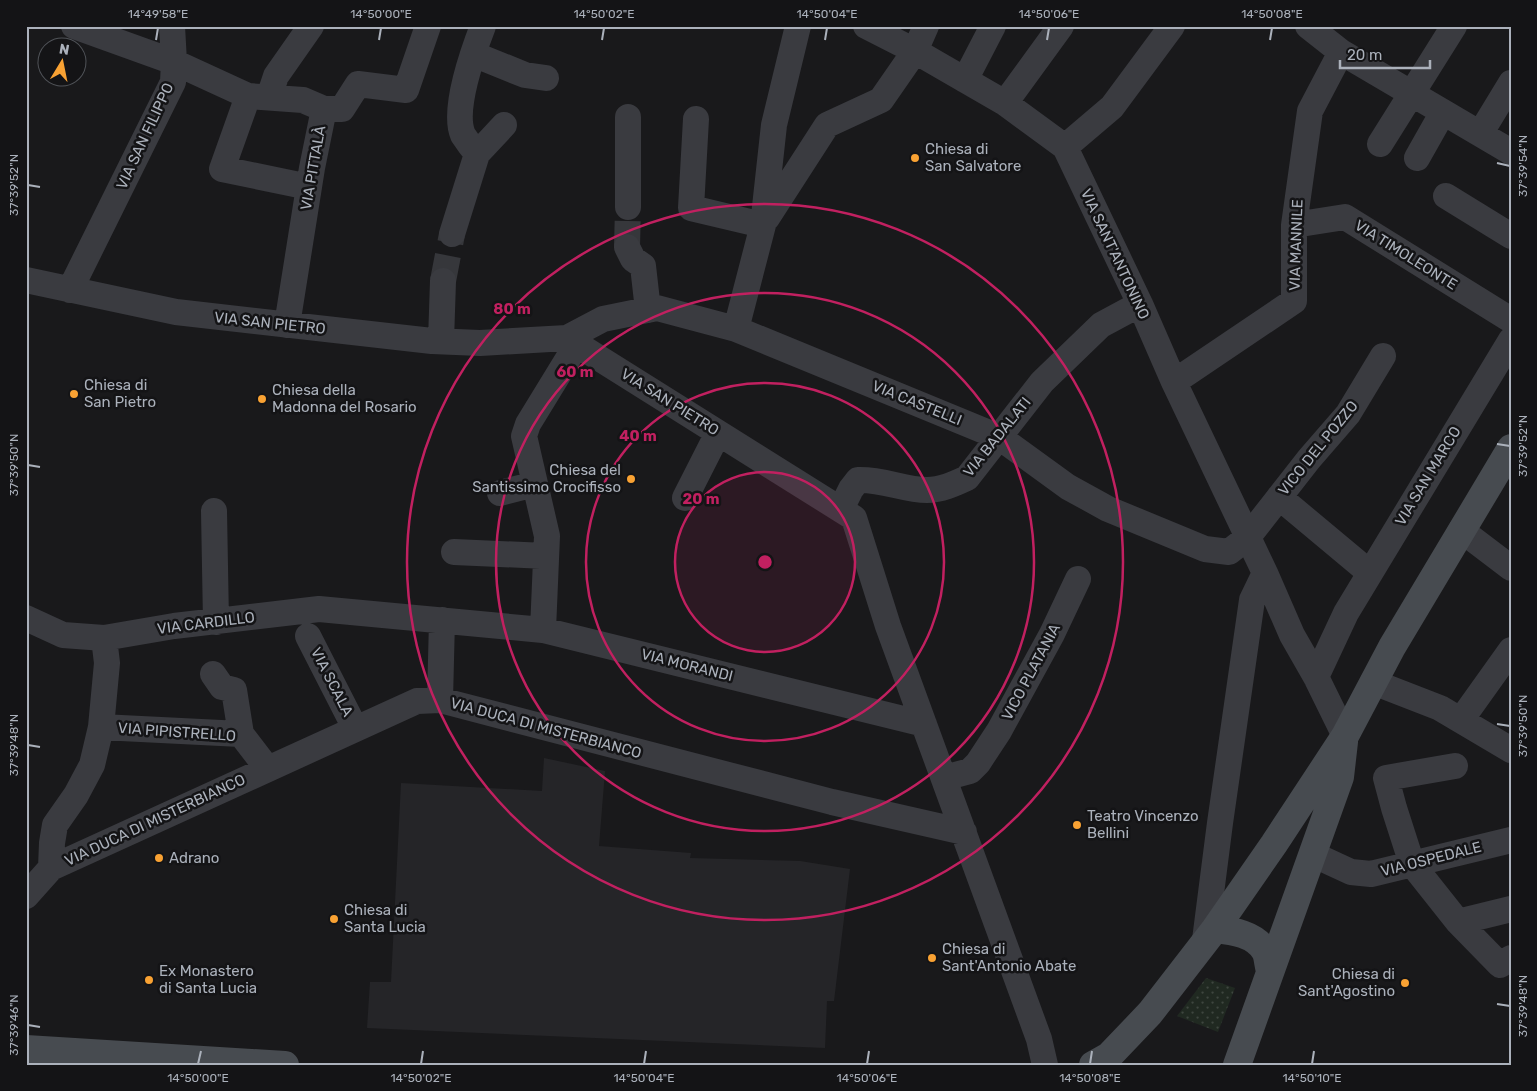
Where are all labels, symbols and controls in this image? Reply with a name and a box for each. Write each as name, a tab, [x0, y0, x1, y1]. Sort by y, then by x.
text: 14°49'58"E	[128, 7, 188, 21]
text: 14°50'00"E	[350, 7, 412, 21]
text: 14°50'02"E	[573, 7, 635, 21]
text: 14°50'04"E	[796, 7, 858, 21]
text: 14°50'06"E	[1019, 7, 1079, 21]
text: 14°50'08"E	[1241, 7, 1303, 21]
north arrow	[38, 38, 88, 88]
scale bar	[1340, 38, 1430, 70]
text: N	[58, 40, 71, 59]
text: 20 m	[1347, 46, 1382, 64]
street label: VIA SAN FILIPPO	[112, 80, 178, 192]
street label: VIA PITTALÀ	[297, 124, 329, 212]
text: 37°39'54"N	[1516, 135, 1530, 197]
place label: Chiesa di San Salvatore	[925, 140, 1021, 175]
marker: Chiesa di San Salvatore	[909, 152, 921, 164]
text: 37°39'52"N	[7, 154, 21, 216]
street label: VIA SANT'ANTONINO	[1077, 186, 1153, 322]
street label: VIA MANNILE	[1285, 199, 1307, 291]
street label: VIA TIMOLEONTE	[1351, 216, 1461, 294]
text: 80 m	[493, 300, 531, 318]
street label: VIA SAN PIETRO	[213, 308, 327, 338]
text: 60 m	[557, 363, 593, 381]
street label: VIA SAN PIETRO	[618, 365, 722, 439]
place label: Chiesa di San Pietro	[84, 376, 156, 411]
street label: VIA CASTELLI	[870, 377, 964, 429]
place label: Chiesa della Madonna del Rosario	[272, 381, 417, 416]
marker: Chiesa di San Pietro	[68, 388, 80, 400]
marker: Chiesa della Madonna del Rosario	[256, 393, 268, 405]
street label: VIA BADALATI	[959, 393, 1035, 481]
street label: VICO DEL POZZO	[1274, 397, 1362, 499]
text: 37°39'52"N	[1516, 415, 1530, 477]
street label: VIA SAN MARCO	[1391, 423, 1465, 529]
text: 40 m	[619, 427, 657, 445]
text: 37°39'50"N	[7, 434, 21, 496]
place label: Chiesa del Santissimo Crocifisso	[472, 461, 621, 496]
marker: Chiesa del Santissimo Crocifisso	[625, 473, 637, 485]
text: 20 m	[683, 490, 719, 508]
centre of rings	[756, 553, 774, 571]
street label: VIA CARDILLO	[156, 608, 256, 638]
street label: VICO PLATANIA	[998, 621, 1064, 723]
street label: VIA SCALA	[307, 644, 357, 720]
street label: VIA MORANDI	[639, 645, 735, 685]
street label: VIA DUCA DI MISTERBIANCO	[449, 694, 643, 762]
text: 37°39'50"N	[1516, 695, 1530, 757]
text: 37°39'48"N	[7, 714, 21, 776]
street label: VIA PIPISTRELLO	[117, 719, 237, 745]
street label: VIA DUCA DI MISTERBIANCO	[62, 770, 248, 870]
place label: Teatro Vincenzo Bellini	[1087, 807, 1199, 842]
marker: Teatro Vincenzo Bellini	[1071, 819, 1083, 831]
street label: VIA OSPEDALE	[1379, 838, 1483, 880]
place label: Adrano	[169, 849, 219, 867]
marker: Adrano	[153, 852, 165, 864]
place label: Chiesa di Santa Lucia	[344, 901, 426, 936]
marker: Chiesa di Santa Lucia	[328, 913, 340, 925]
place label: Chiesa di Sant'Antonio Abate	[942, 940, 1076, 975]
marker: Chiesa di Sant'Antonio Abate	[926, 952, 938, 964]
place label: Ex Monastero di Santa Lucia	[159, 962, 257, 997]
place label: Chiesa di Sant'Agostino	[1298, 965, 1395, 1000]
marker: Ex Monastero di Santa Lucia	[143, 974, 155, 986]
text: 37°39'48"N	[1516, 975, 1530, 1037]
marker: Chiesa di Sant'Agostino	[1399, 977, 1411, 989]
text: 37°39'46"N	[7, 994, 21, 1056]
text: 14°50'00"E	[167, 1071, 229, 1085]
text: 14°50'02"E	[390, 1071, 452, 1085]
text: 14°50'04"E	[613, 1071, 675, 1085]
text: 14°50'06"E	[837, 1071, 897, 1085]
text: 14°50'08"E	[1059, 1071, 1121, 1085]
text: 14°50'10"E	[1282, 1071, 1342, 1085]

